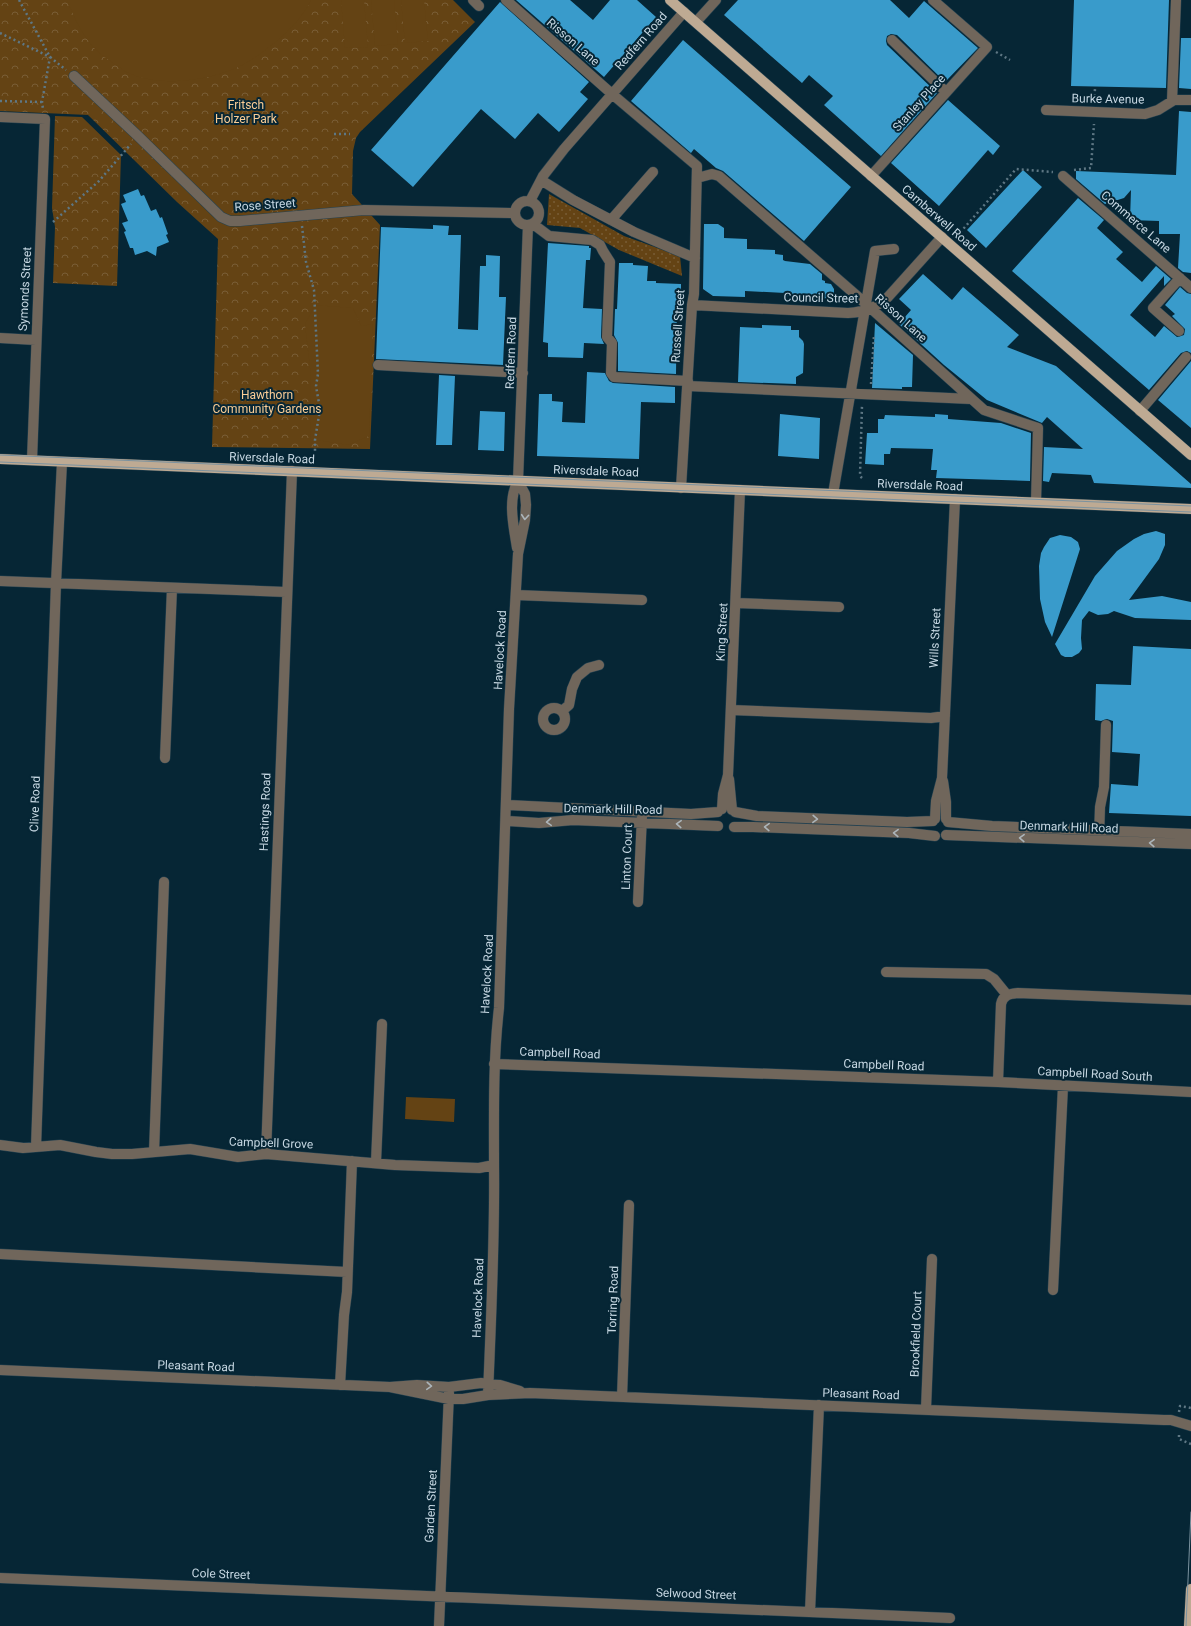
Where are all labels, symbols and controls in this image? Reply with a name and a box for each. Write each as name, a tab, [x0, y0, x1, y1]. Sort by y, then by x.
street label: Redfern Road	[612, 9, 670, 73]
street label: Risson Lane	[544, 15, 602, 69]
street label: Stanley Place	[890, 72, 948, 134]
street label: Burke Avenue	[1072, 91, 1144, 107]
park label: Fritsch Holzer Park	[215, 98, 278, 126]
street label: Camberwell Road	[899, 182, 979, 254]
street label: Commerce Lane	[1098, 188, 1174, 256]
street label: Rose Street	[234, 196, 296, 214]
street label: Symonds Street	[16, 246, 34, 332]
street label: Russell Street	[668, 289, 688, 363]
street label: Council Street	[784, 290, 859, 306]
street label: Risson Lane	[872, 291, 930, 345]
street label: Redfern Road	[503, 317, 519, 389]
park label: Hawthorn Community Gardens	[212, 388, 322, 416]
street label: Riversdale Road	[229, 450, 315, 466]
street label: Riversdale Road	[553, 463, 639, 479]
street label: Riversdale Road	[877, 477, 963, 493]
one-way arrow	[521, 514, 530, 520]
street label: King Street	[713, 602, 731, 662]
street label: Wills Street	[926, 607, 944, 668]
street label: Havelock Road	[491, 610, 509, 690]
street label: Hastings Road	[257, 773, 273, 851]
street label: Clive Road	[27, 776, 43, 832]
street label: Denmark Hill Road	[563, 801, 663, 817]
one-way arrow	[812, 814, 818, 823]
one-way arrow	[546, 817, 552, 826]
street label: Denmark Hill Road	[1019, 818, 1119, 836]
one-way arrow	[676, 820, 682, 828]
one-way arrow	[764, 823, 770, 832]
street label: Linton Court	[619, 824, 635, 890]
one-way arrow	[893, 828, 899, 837]
one-way arrow	[1019, 834, 1025, 842]
one-way arrow	[1149, 839, 1155, 847]
street label: Havelock Road	[478, 934, 496, 1014]
street label: Campbell Road	[519, 1045, 601, 1061]
street label: Campbell Road	[843, 1057, 925, 1073]
street label: Campbell Road South	[1037, 1064, 1153, 1084]
street label: Campbell Grove	[229, 1135, 313, 1151]
street label: Havelock Road	[470, 1258, 486, 1338]
street label: Torring Road	[605, 1266, 621, 1334]
street label: Brookfield Court	[907, 1291, 925, 1377]
street label: Pleasant Road	[157, 1358, 235, 1374]
one-way arrow	[426, 1381, 432, 1390]
street label: Pleasant Road	[822, 1386, 900, 1402]
street label: Garden Street	[422, 1469, 440, 1543]
street label: Cole Street	[191, 1566, 251, 1582]
street label: Selwood Street	[656, 1586, 737, 1602]

